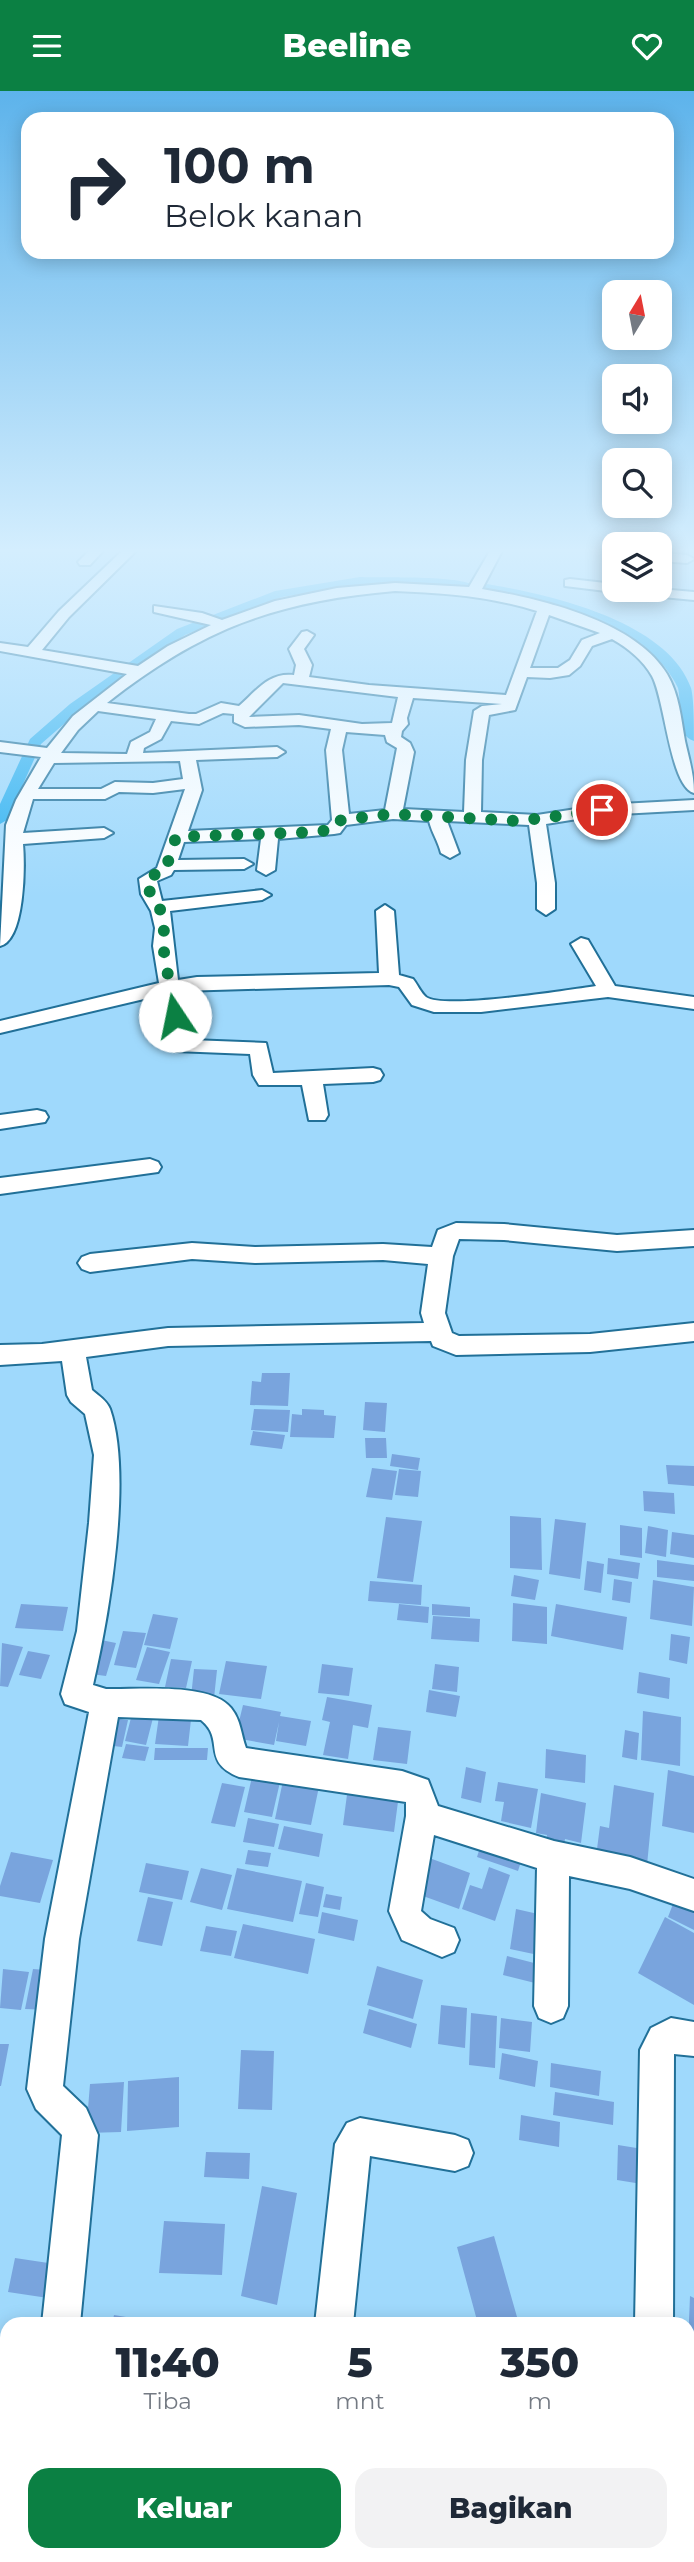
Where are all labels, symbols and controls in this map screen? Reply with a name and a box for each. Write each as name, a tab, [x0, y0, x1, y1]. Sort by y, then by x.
text: Beeline	[283, 26, 411, 65]
icon: menu	[28, 27, 66, 65]
icon: heart	[628, 27, 666, 65]
text: 100 m	[164, 136, 315, 195]
icon: right	[49, 140, 140, 231]
text: Belok kanan	[164, 196, 364, 235]
north arrow	[602, 280, 672, 350]
map controls	[602, 280, 672, 602]
button: sound	[602, 364, 672, 434]
button: search	[602, 448, 672, 518]
button: layers	[602, 532, 672, 602]
pin	[572, 780, 632, 840]
icon: arrive	[583, 791, 621, 829]
position arrow	[138, 979, 212, 1053]
text: 11:40	[116, 2336, 220, 2388]
text: 5	[347, 2336, 373, 2388]
text: 350	[500, 2336, 579, 2388]
text: Tiba	[143, 2387, 192, 2415]
text: mnt	[335, 2387, 385, 2415]
text: m	[528, 2387, 552, 2415]
button: Keluar	[28, 2468, 341, 2548]
button: Bagikan	[355, 2468, 667, 2548]

